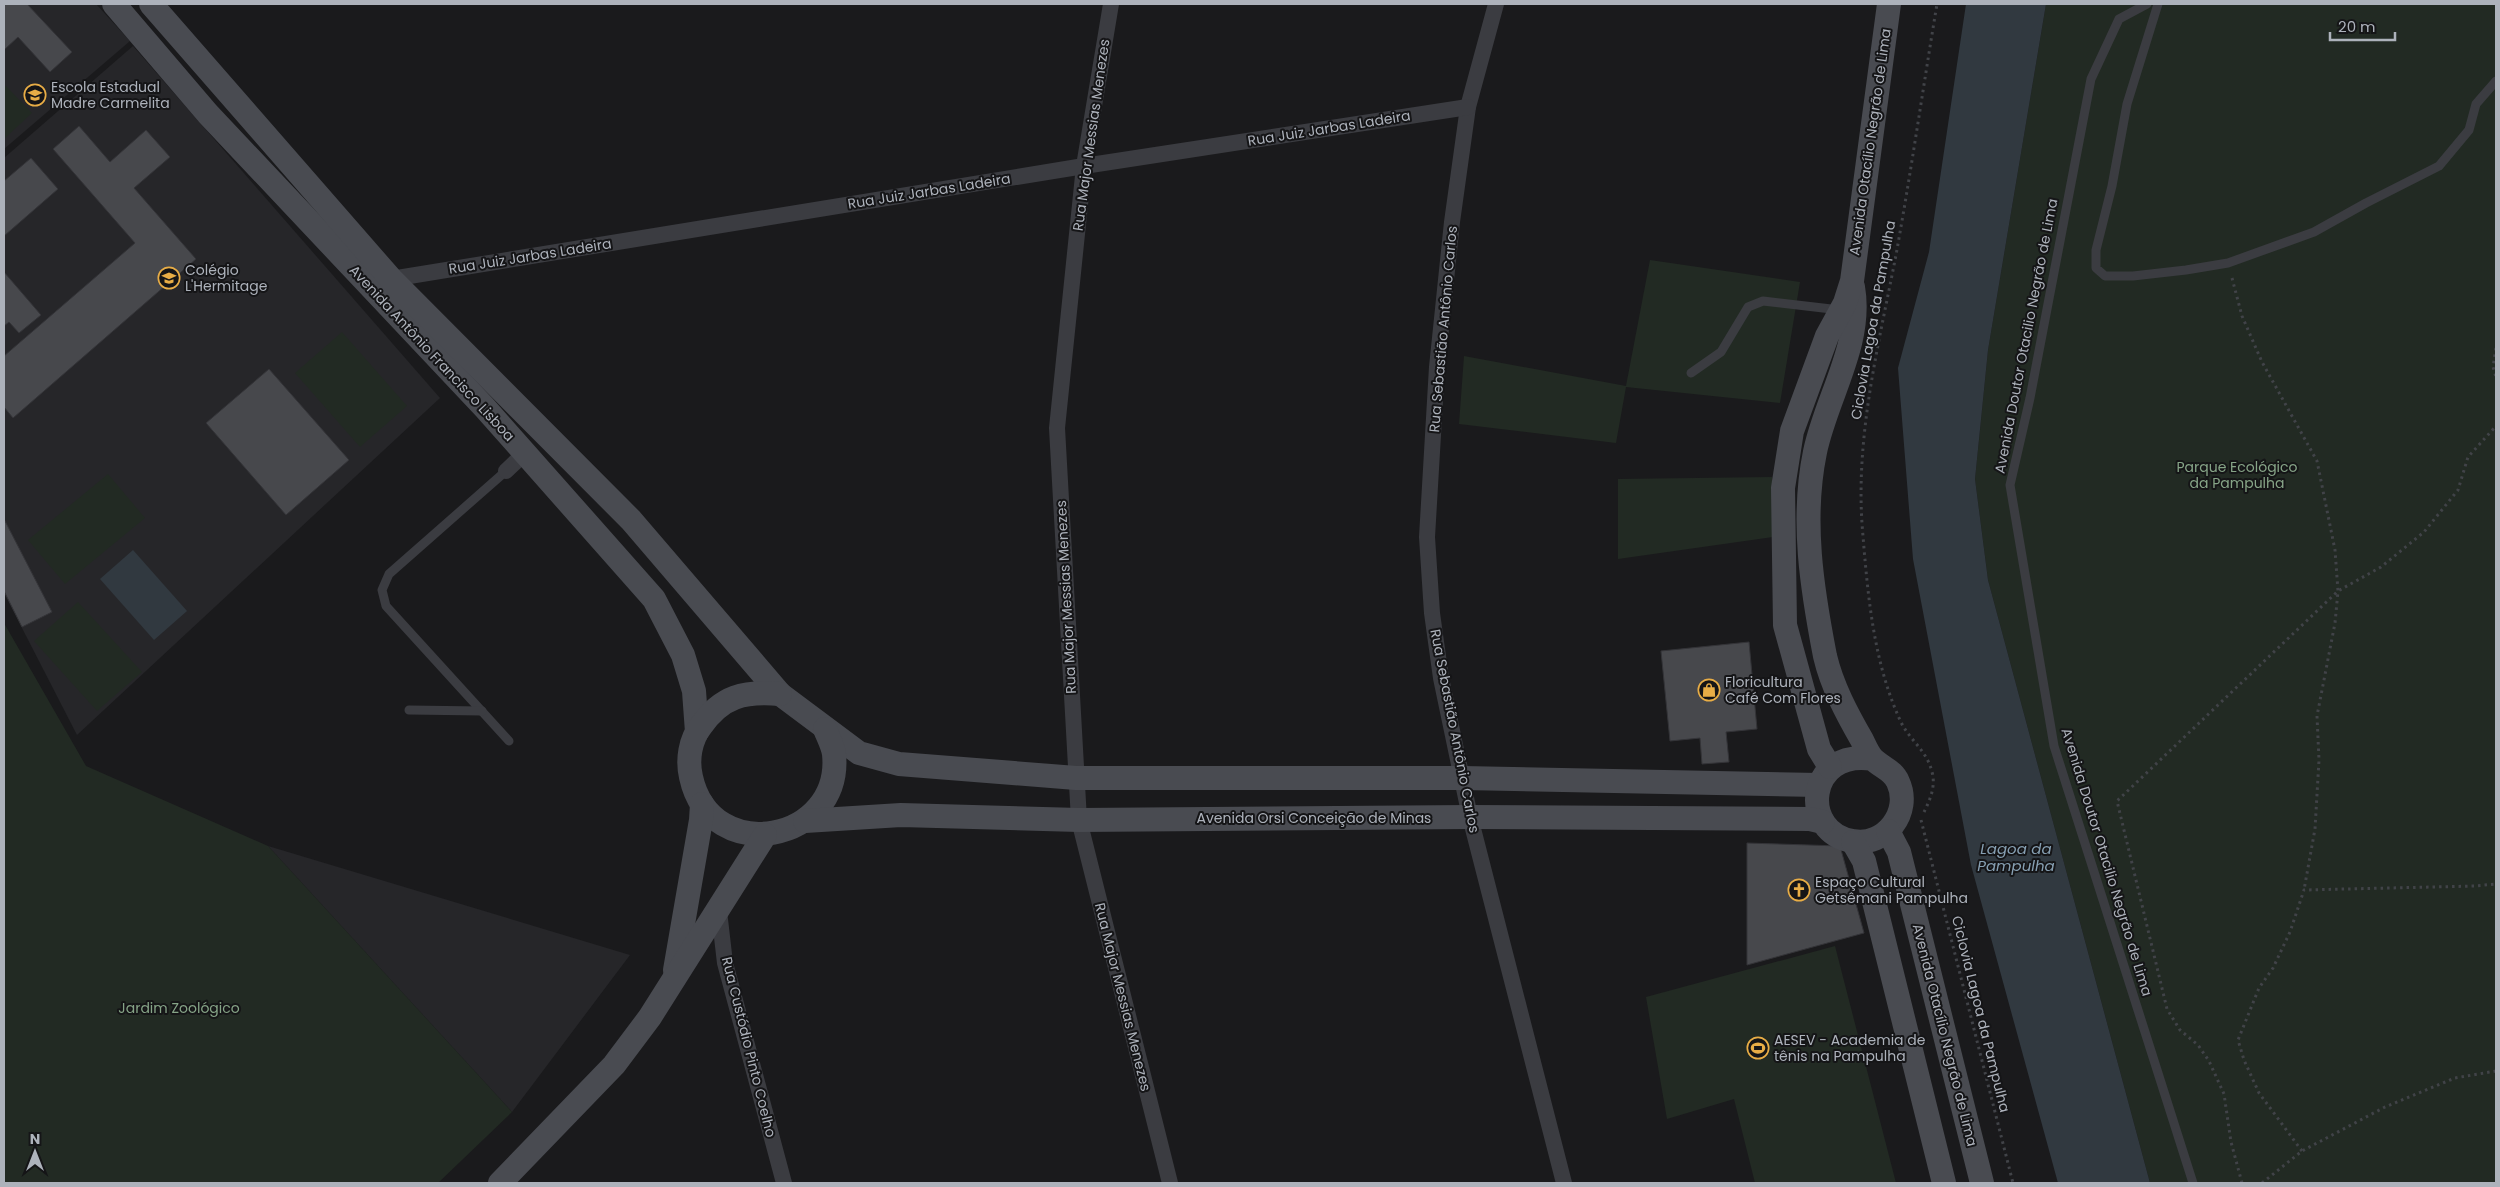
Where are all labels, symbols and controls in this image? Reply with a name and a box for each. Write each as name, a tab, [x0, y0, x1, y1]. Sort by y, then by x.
scale bar	[2330, 10, 2395, 42]
text: 20 m	[2338, 16, 2376, 37]
street label: Avenida Otacílio Negrão de Lima	[1844, 27, 1896, 257]
street label: Rua Major Messias Menezes	[1068, 38, 1114, 232]
place label: Escola Estadual Madre Carmelita	[51, 77, 170, 113]
school or university icon: Escola Estadual Madre Carmelita	[23, 83, 47, 107]
street label: Rua Juiz Jarbas Ladeira	[1246, 105, 1412, 151]
street label: Rua Juiz Jarbas Ladeira	[846, 168, 1012, 214]
street label: Avenida Doutor Otacilio Negrão de Lima	[1990, 197, 2062, 475]
street label: Ciclovia Lagoa da Pampulha	[1846, 219, 1900, 421]
street label: Rua Sebastião Antônio Carlos	[1424, 225, 1462, 433]
street label: Rua Juiz Jarbas Ladeira	[447, 233, 613, 279]
place label: Colégio L'Hermitage	[185, 260, 268, 296]
street label: Avenida Antônio Francisco Lisboa	[345, 260, 519, 446]
school or university icon: Colégio L'Hermitage	[157, 266, 181, 290]
park label: Parque Ecológico da Pampulha	[2176, 457, 2298, 493]
street label: Rua Major Messias Menezes	[1051, 500, 1081, 694]
street label: Rua Sebastião Antônio Carlos	[1425, 627, 1485, 835]
place label: Floricultura Café Com Flores	[1725, 672, 1841, 708]
shop icon: Floricultura Café Com Flores	[1697, 678, 1721, 702]
street label: Avenida Doutor Otacilio Negrão de Lima	[2057, 725, 2157, 999]
street label: Avenida Orsi Conceição de Minas	[1197, 808, 1431, 828]
water label: Lagoa da Pampulha	[1977, 838, 2055, 876]
place label: Espaço Cultural Getsêmani Pampulha	[1815, 872, 1968, 908]
church icon: Espaço Cultural Getsêmani Pampulha	[1787, 878, 1811, 902]
street label: Rua Major Messias Menezes	[1090, 901, 1156, 1093]
street label: Ciclovia Lagoa da Pampulha	[1947, 914, 2015, 1114]
street label: Avenida Otacílio Negrão de Lima	[1908, 922, 1982, 1148]
street label: Rua Custódio Pinto Coelho	[717, 955, 781, 1139]
park label: Jardim Zoológico	[118, 998, 240, 1018]
place label: AESEV - Academia de tênis na Pampulha	[1774, 1030, 1926, 1066]
sports icon: AESEV - Academia de tênis na Pampulha	[1746, 1036, 1770, 1060]
north arrow	[10, 1127, 60, 1177]
text: N	[30, 1129, 40, 1149]

